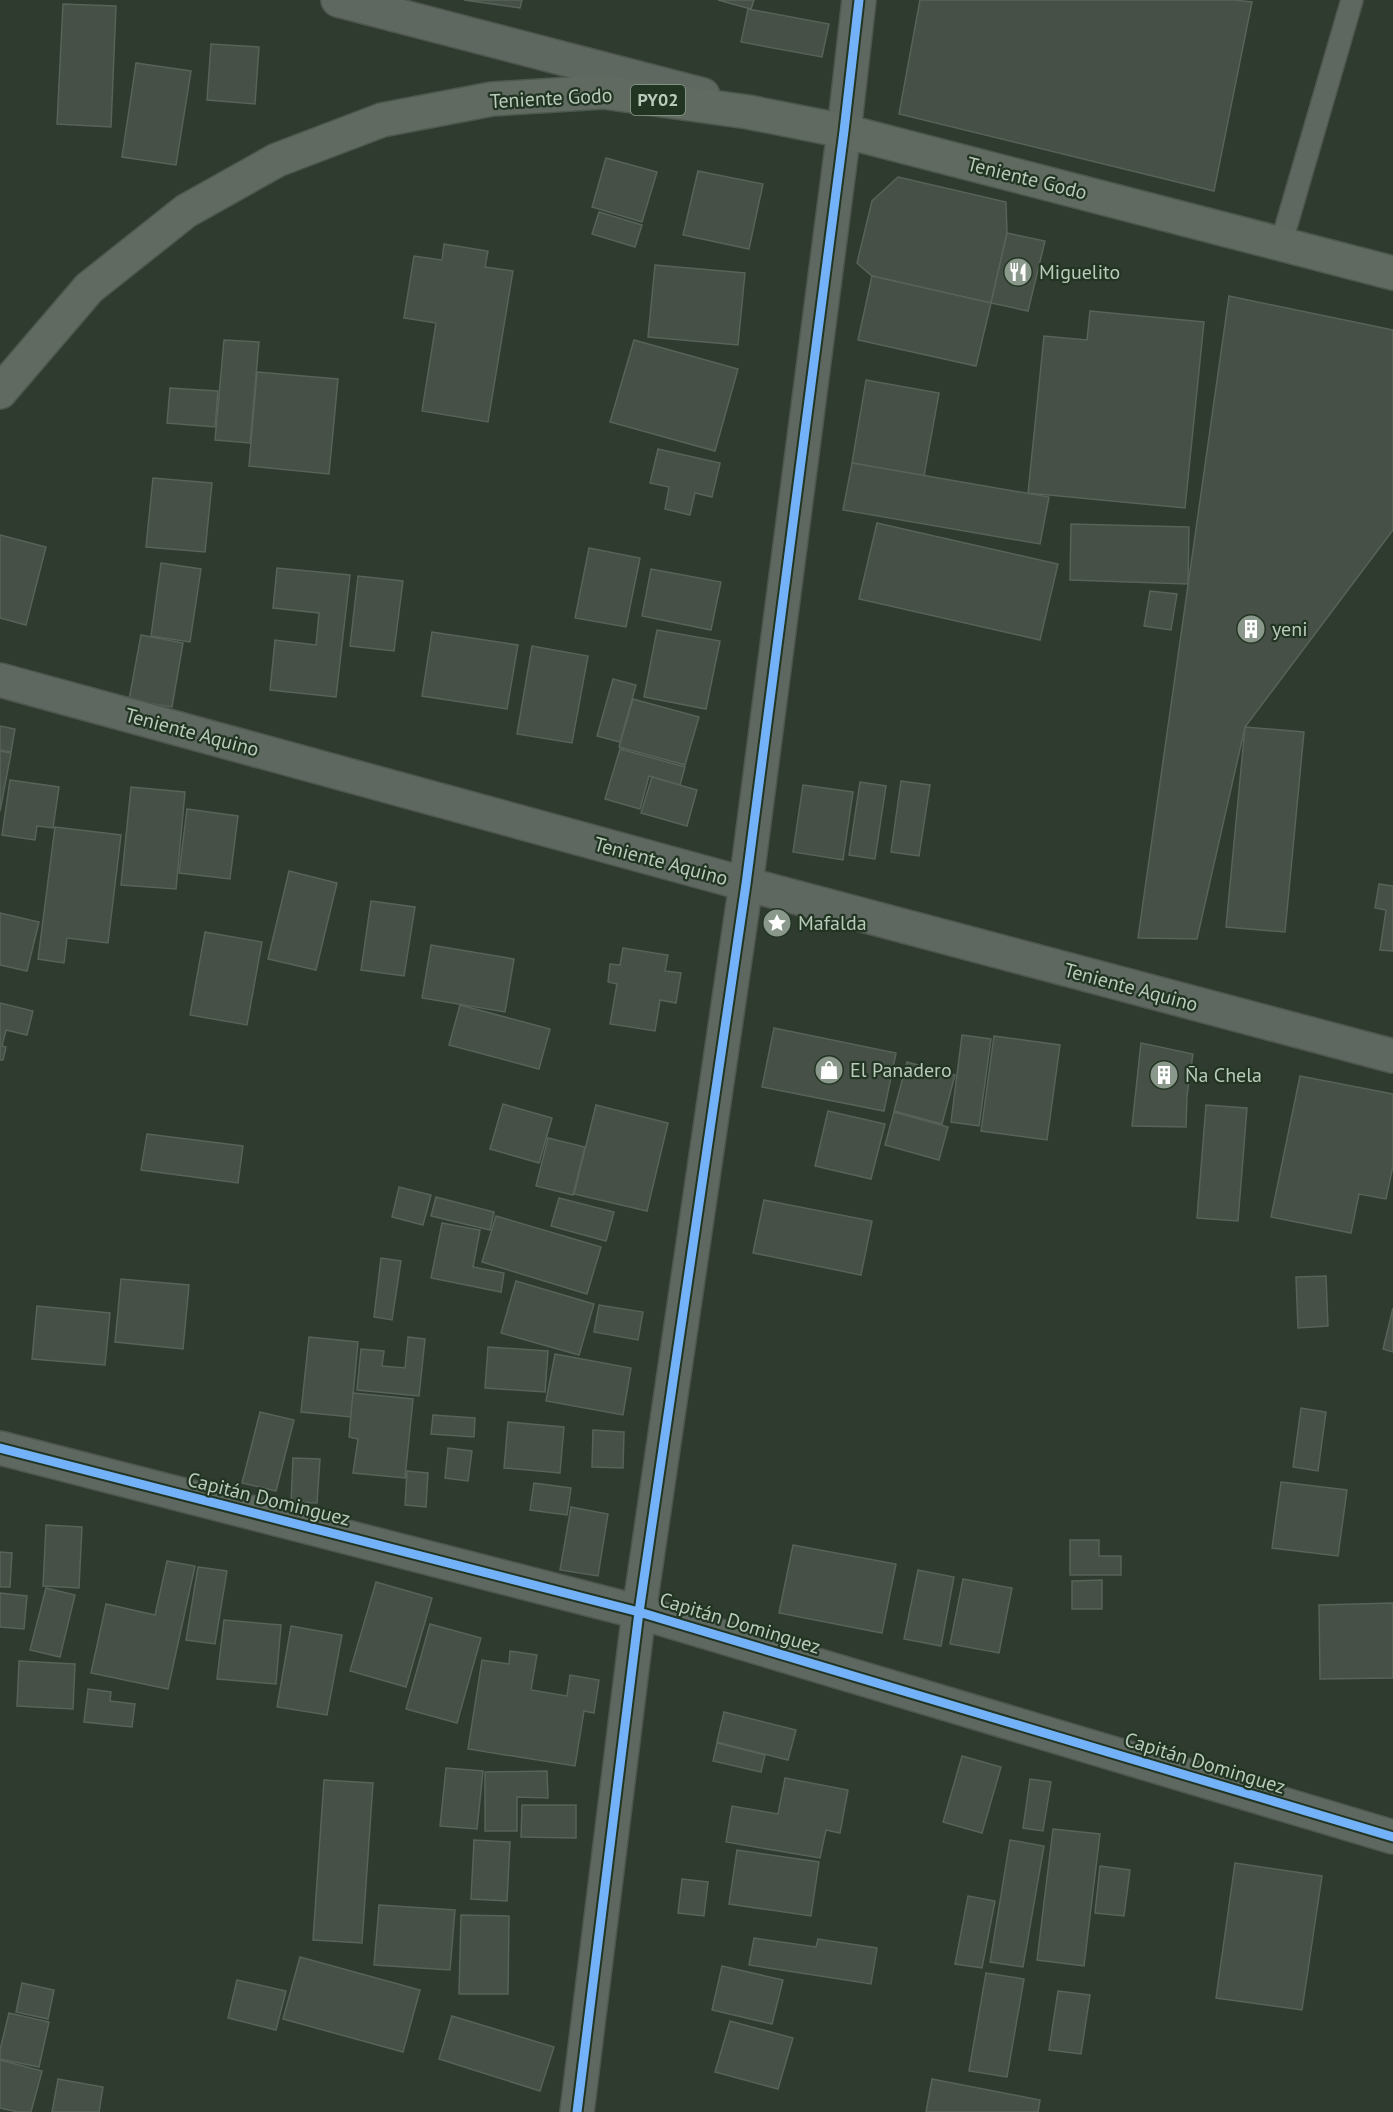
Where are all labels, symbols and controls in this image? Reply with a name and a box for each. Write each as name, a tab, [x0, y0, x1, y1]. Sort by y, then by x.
street label: Teniente Godo	[489, 82, 613, 114]
road number: PY02	[631, 85, 685, 115]
street label: Teniente Godo	[964, 151, 1090, 205]
restaurant icon: Miguelito	[1002, 256, 1034, 288]
place label: Miguelito	[1039, 259, 1120, 285]
building icon: yeni	[1235, 613, 1267, 645]
place label: yeni	[1272, 616, 1308, 642]
street label: Teniente Aquino	[122, 702, 262, 762]
street label: Teniente Aquino	[591, 831, 731, 891]
place icon: Mafalda	[761, 907, 793, 939]
place label: Mafalda	[798, 910, 867, 936]
street label: Teniente Aquino	[1061, 957, 1201, 1017]
shop icon: El Panadero	[813, 1054, 845, 1086]
place label: El Panadero	[850, 1057, 952, 1083]
building icon: Ña Chela	[1148, 1059, 1180, 1091]
place label: Ña Chela	[1185, 1062, 1262, 1088]
street label: Capitán Dominguez	[185, 1466, 353, 1532]
street label: Capitán Dominguez	[656, 1586, 824, 1660]
street label: Capitán Dominguez	[1121, 1726, 1289, 1800]

